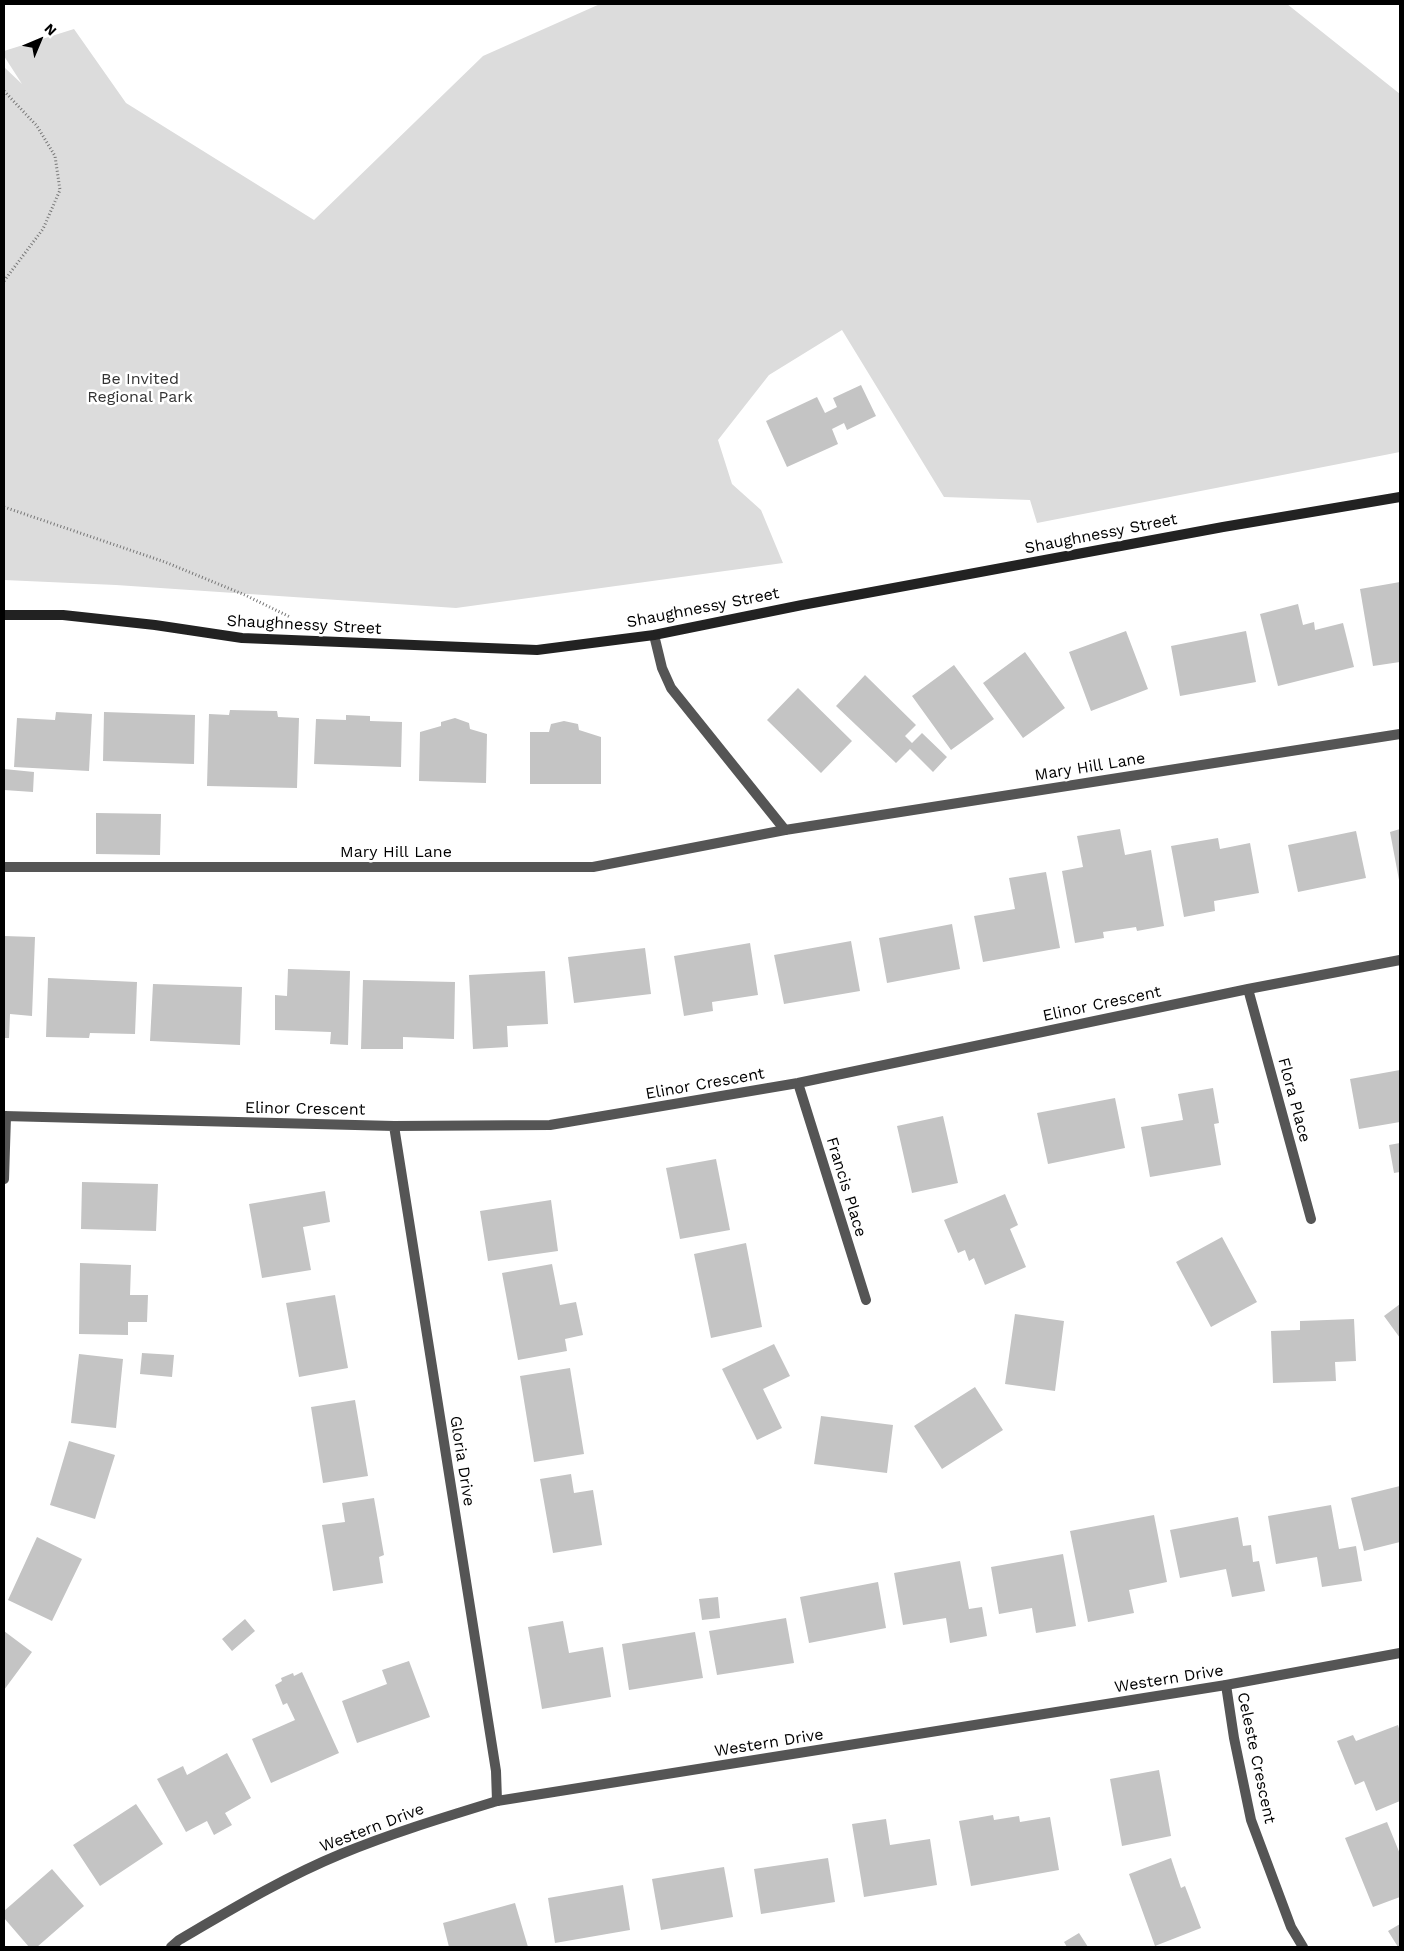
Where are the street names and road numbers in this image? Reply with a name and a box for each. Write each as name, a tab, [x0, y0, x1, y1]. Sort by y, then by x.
street label: Shaughnessy Street	[1023, 510, 1179, 558]
street label: Shaughnessy Street	[625, 584, 781, 632]
street label: Shaughnessy Street	[226, 611, 382, 639]
street label: Mary Hill Lane	[1033, 749, 1147, 785]
street label: Mary Hill Lane	[340, 842, 452, 862]
street label: Elinor Crescent	[1041, 982, 1163, 1026]
street label: Flora Place	[1273, 1056, 1315, 1144]
street label: Elinor Crescent	[644, 1064, 766, 1104]
street label: Elinor Crescent	[245, 1098, 365, 1120]
street label: Francis Place	[822, 1135, 870, 1239]
street label: Gloria Drive	[445, 1414, 479, 1508]
street label: Western Drive	[1113, 1661, 1225, 1697]
street label: Celeste Crescent	[1233, 1691, 1279, 1825]
street label: Western Drive	[713, 1725, 825, 1761]
street label: Western Drive	[317, 1799, 427, 1857]

